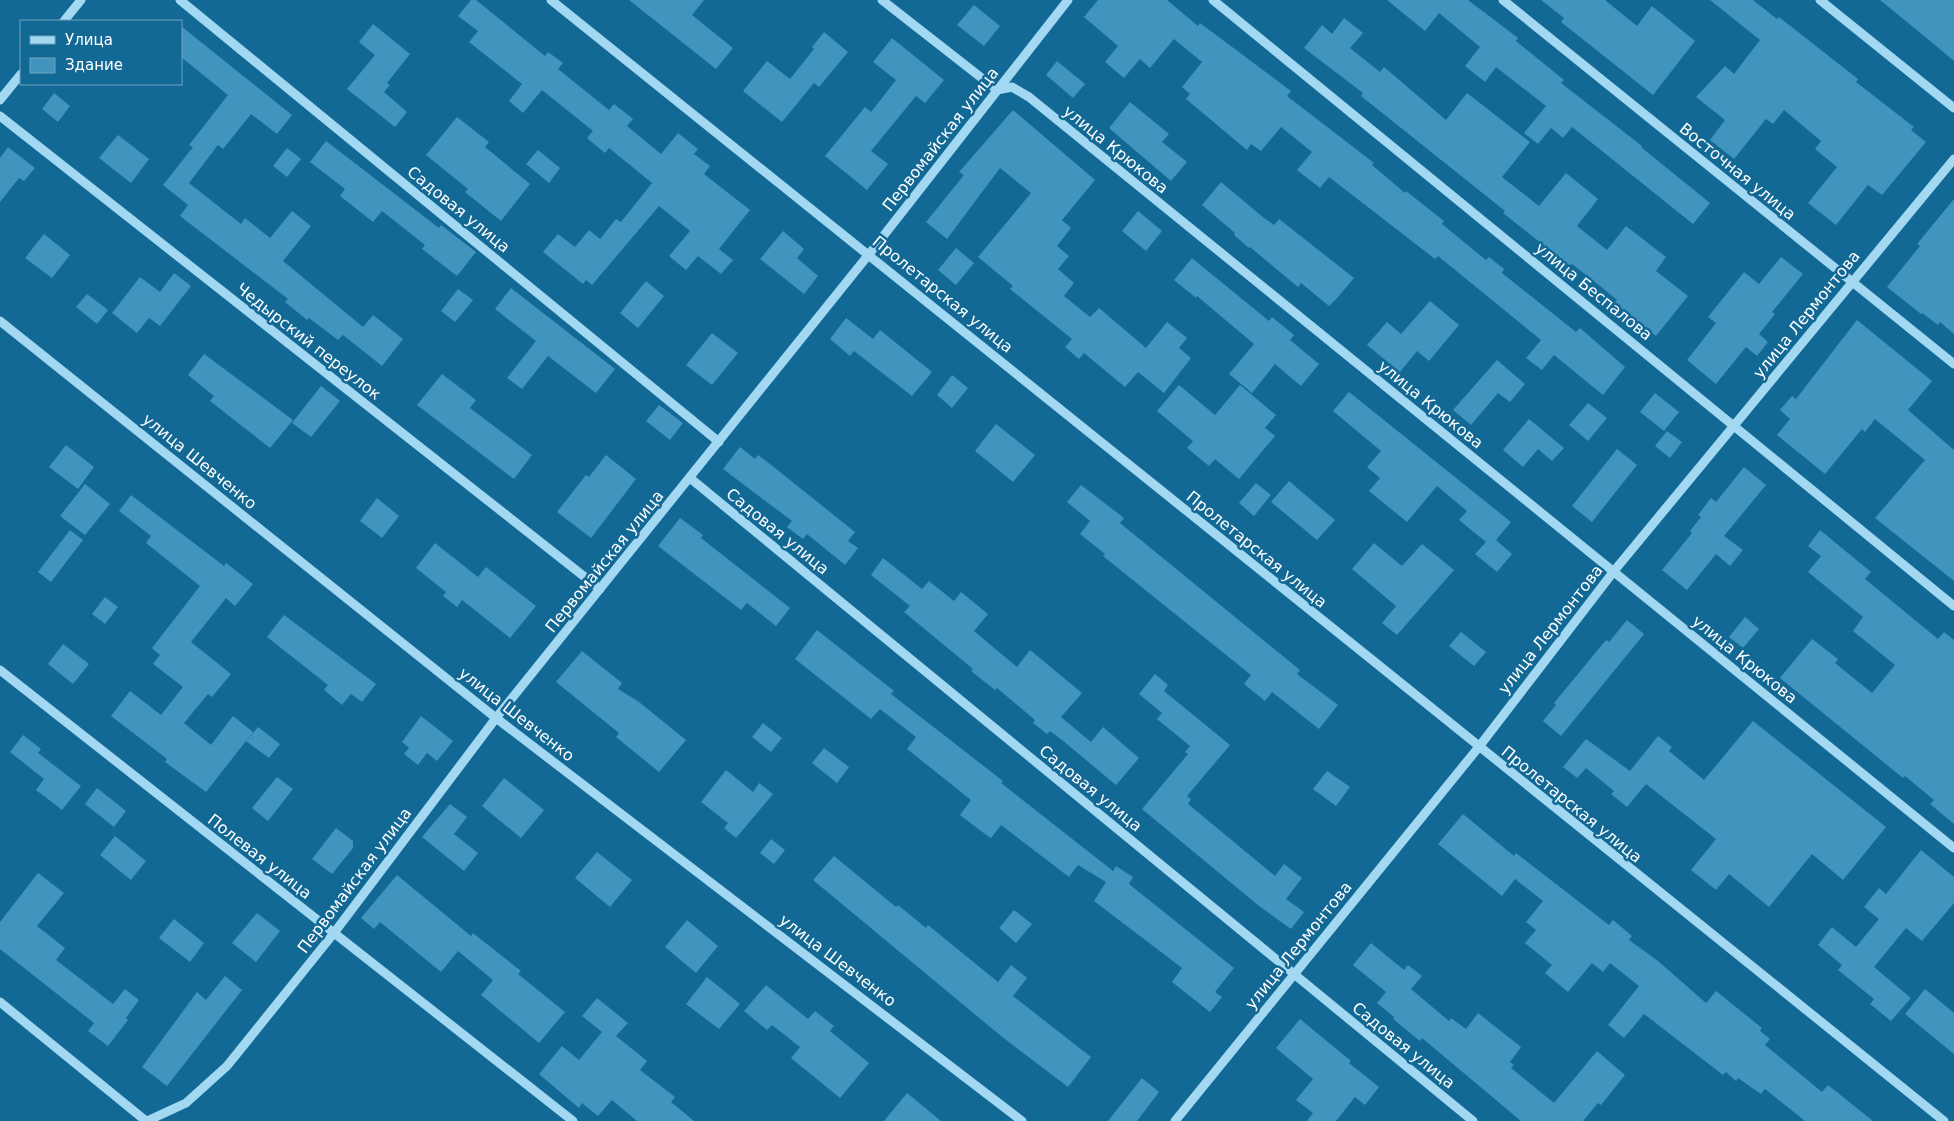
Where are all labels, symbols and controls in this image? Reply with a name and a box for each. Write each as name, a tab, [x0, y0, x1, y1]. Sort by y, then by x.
legend	[20, 20, 182, 85]
text: Улица	[65, 31, 113, 49]
text: Здание	[65, 56, 123, 74]
street label: Первомайская улица	[878, 64, 1002, 215]
street label: улица Крюкова	[1059, 101, 1172, 198]
street label: Восточная улица	[1676, 119, 1800, 224]
street label: Садовая улица	[404, 162, 514, 257]
street label: Пролетарская улица	[869, 232, 1017, 357]
street label: улица Беспалова	[1531, 238, 1656, 344]
street label: улица Лермонтова	[1749, 247, 1864, 382]
street label: Чедырский переулок	[233, 279, 385, 404]
street label: улица Крюкова	[1374, 356, 1487, 453]
street label: улица Шевченко	[139, 409, 261, 513]
street label: Садовая улица	[723, 484, 833, 579]
street label: Первомайская улица	[541, 486, 668, 636]
street label: Пролетарская улица	[1183, 487, 1331, 612]
street label: улица Лермонтова	[1494, 561, 1607, 698]
street label: улица Крюкова	[1688, 611, 1801, 708]
street label: улица Шевченко	[455, 663, 578, 765]
street label: Садовая улица	[1036, 741, 1146, 836]
street label: Пролетарская улица	[1498, 742, 1646, 867]
street label: Первомайская улица	[293, 804, 415, 957]
street label: Полевая улица	[204, 810, 315, 903]
street label: улица Лермонтова	[1241, 878, 1356, 1013]
street label: улица Шевченко	[775, 910, 900, 1011]
street label: Садовая улица	[1349, 998, 1459, 1093]

